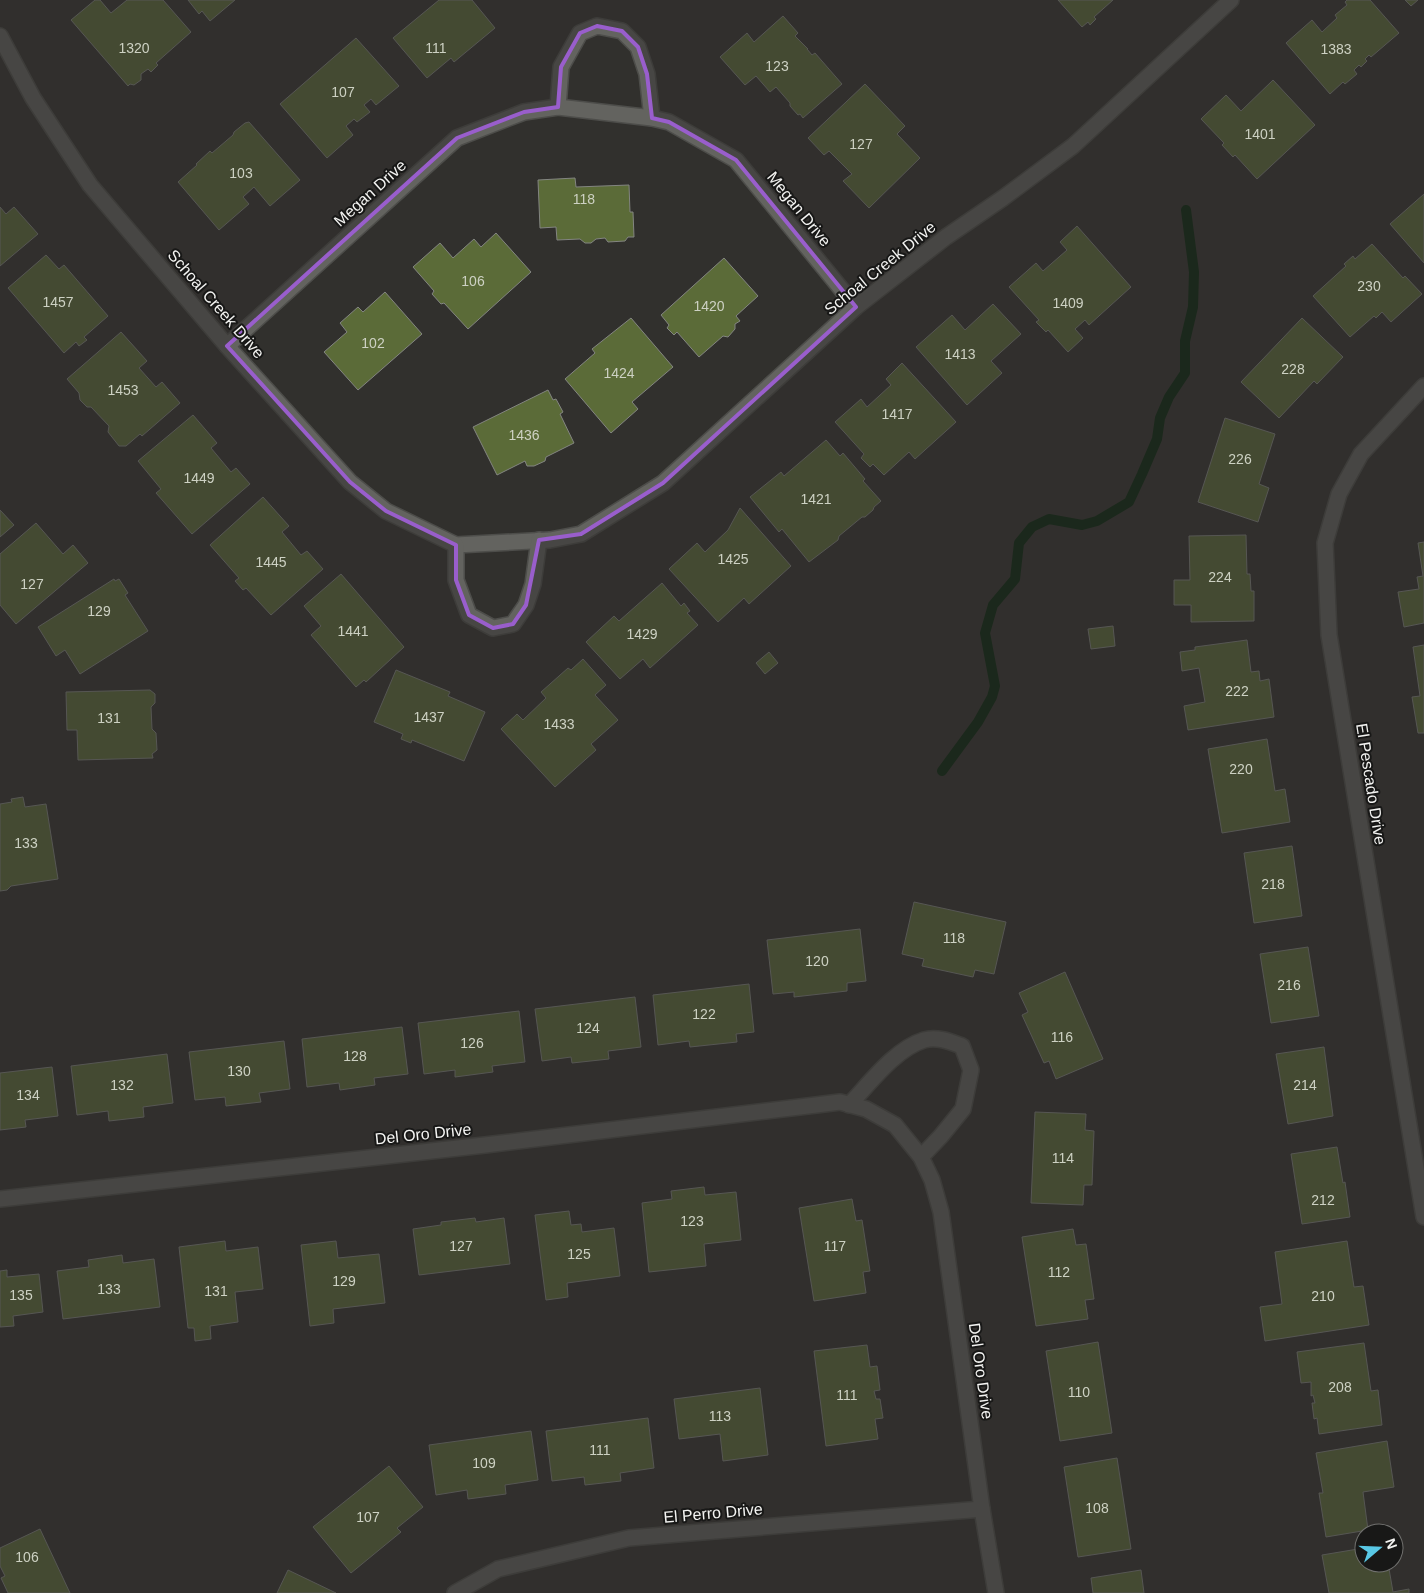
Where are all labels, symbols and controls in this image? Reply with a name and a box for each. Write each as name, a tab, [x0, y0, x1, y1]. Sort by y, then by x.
house number: 1320	[118, 40, 150, 56]
house number: 111	[425, 40, 447, 56]
house number: 1383	[1320, 41, 1352, 57]
house number: 123	[765, 58, 789, 74]
house number: 107	[331, 84, 355, 100]
house number: 1401	[1244, 126, 1276, 142]
house number: 127	[849, 136, 873, 152]
street label: Megan Drive	[331, 156, 409, 230]
house number: 103	[229, 165, 253, 181]
street label: Megan Drive	[764, 168, 834, 250]
house number: 118	[573, 191, 595, 207]
street label: Schoal Creek Drive	[821, 218, 939, 318]
street label: Schoal Creek Drive	[164, 246, 268, 362]
house number: 106	[461, 273, 485, 289]
house number: 230	[1357, 278, 1381, 294]
house number: 1457	[42, 294, 74, 310]
house number: 1409	[1052, 295, 1084, 311]
house number: 1420	[693, 298, 725, 314]
house number: 102	[361, 335, 385, 351]
house number: 1413	[944, 346, 976, 362]
house number: 228	[1281, 361, 1305, 377]
house number: 1424	[603, 365, 635, 381]
house number: 1453	[107, 382, 139, 398]
house number: 1417	[881, 406, 913, 422]
house number: 1436	[508, 427, 540, 443]
house number: 226	[1228, 451, 1252, 467]
house number: 1449	[183, 470, 215, 486]
house number: 1421	[800, 491, 832, 507]
house number: 1425	[717, 551, 749, 567]
house number: 1445	[255, 554, 287, 570]
house number: 224	[1208, 569, 1232, 585]
house number: 127	[20, 576, 44, 592]
house number: 129	[87, 603, 111, 619]
house number: 1441	[337, 623, 369, 639]
house number: 1429	[626, 626, 658, 642]
house number: 222	[1225, 683, 1249, 699]
house number: 1437	[413, 709, 445, 725]
house number: 131	[97, 710, 121, 726]
house number: 1433	[543, 716, 575, 732]
street label: El Pescado Drive	[1353, 722, 1389, 846]
house number: 220	[1229, 761, 1253, 777]
house number: 133	[14, 835, 38, 851]
house number: 218	[1261, 876, 1285, 892]
house number: 118	[943, 930, 965, 946]
house number: 120	[805, 953, 829, 969]
house number: 216	[1277, 977, 1301, 993]
house number: 122	[692, 1006, 716, 1022]
house number: 124	[576, 1020, 600, 1036]
house number: 116	[1051, 1029, 1073, 1045]
house number: 126	[460, 1035, 484, 1051]
house number: 128	[343, 1048, 367, 1064]
house number: 130	[227, 1063, 251, 1079]
house number: 132	[110, 1077, 134, 1093]
house number: 214	[1293, 1077, 1317, 1093]
house number: 134	[16, 1087, 40, 1103]
street label: Del Oro Drive	[374, 1120, 472, 1148]
house number: 114	[1052, 1150, 1074, 1166]
house number: 212	[1311, 1192, 1335, 1208]
house number: 123	[680, 1213, 704, 1229]
house number: 127	[449, 1238, 473, 1254]
house number: 117	[824, 1238, 846, 1254]
house number: 125	[567, 1246, 591, 1262]
house number: 112	[1048, 1264, 1070, 1280]
house number: 129	[332, 1273, 356, 1289]
house number: 133	[97, 1281, 121, 1297]
house number: 131	[204, 1283, 228, 1299]
house number: 135	[9, 1287, 33, 1303]
house number: 210	[1311, 1288, 1335, 1304]
street label: Del Oro Drive	[966, 1322, 996, 1420]
house number: 208	[1328, 1379, 1352, 1395]
house number: 110	[1068, 1384, 1090, 1400]
house number: 111	[836, 1387, 858, 1403]
house number: 113	[709, 1408, 731, 1424]
house number: 111	[589, 1442, 611, 1458]
house number: 109	[472, 1455, 496, 1471]
street label: El Perro Drive	[663, 1500, 763, 1526]
house number: 108	[1085, 1500, 1109, 1516]
house number: 107	[356, 1509, 380, 1525]
north arrow	[1354, 1523, 1404, 1573]
text: N	[1382, 1536, 1401, 1551]
house number: 106	[15, 1549, 39, 1565]

